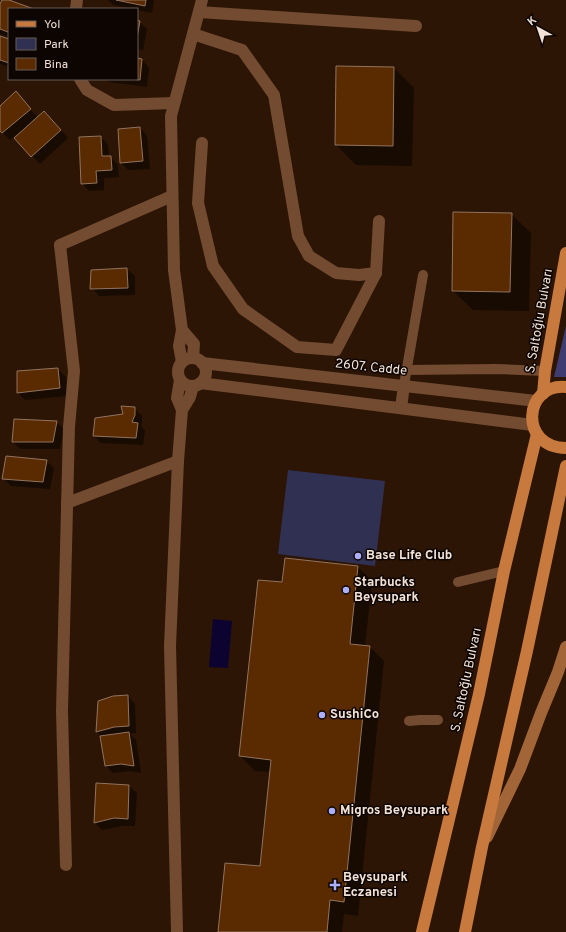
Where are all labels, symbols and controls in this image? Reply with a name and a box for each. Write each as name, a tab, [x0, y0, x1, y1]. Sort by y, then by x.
legend	[8, 8, 138, 80]
north arrow	[518, 8, 558, 48]
text: K	[525, 13, 540, 29]
text: Yol	[44, 17, 60, 33]
text: Park	[44, 37, 69, 53]
text: Bina	[44, 57, 68, 73]
street label: S. Saltoğlu Bulvarı	[523, 267, 557, 375]
street label: 2607. Cadde	[334, 356, 408, 380]
place label: Base Life Club	[366, 548, 452, 564]
marker: Base Life Club	[353, 551, 363, 561]
place label: Starbucks Beysupark	[354, 575, 419, 606]
marker: Starbucks Beysupark	[341, 585, 351, 595]
street label: S. Saltoğlu Bulvarı	[448, 627, 486, 733]
place label: SushiCo	[330, 707, 379, 723]
marker: SushiCo	[317, 710, 327, 720]
place label: Migros Beysupark	[340, 803, 448, 819]
marker: Migros Beysupark	[327, 806, 337, 816]
place label: Beysupark Eczanesi	[343, 870, 408, 901]
marker: Beysupark Eczanesi	[330, 880, 340, 890]

